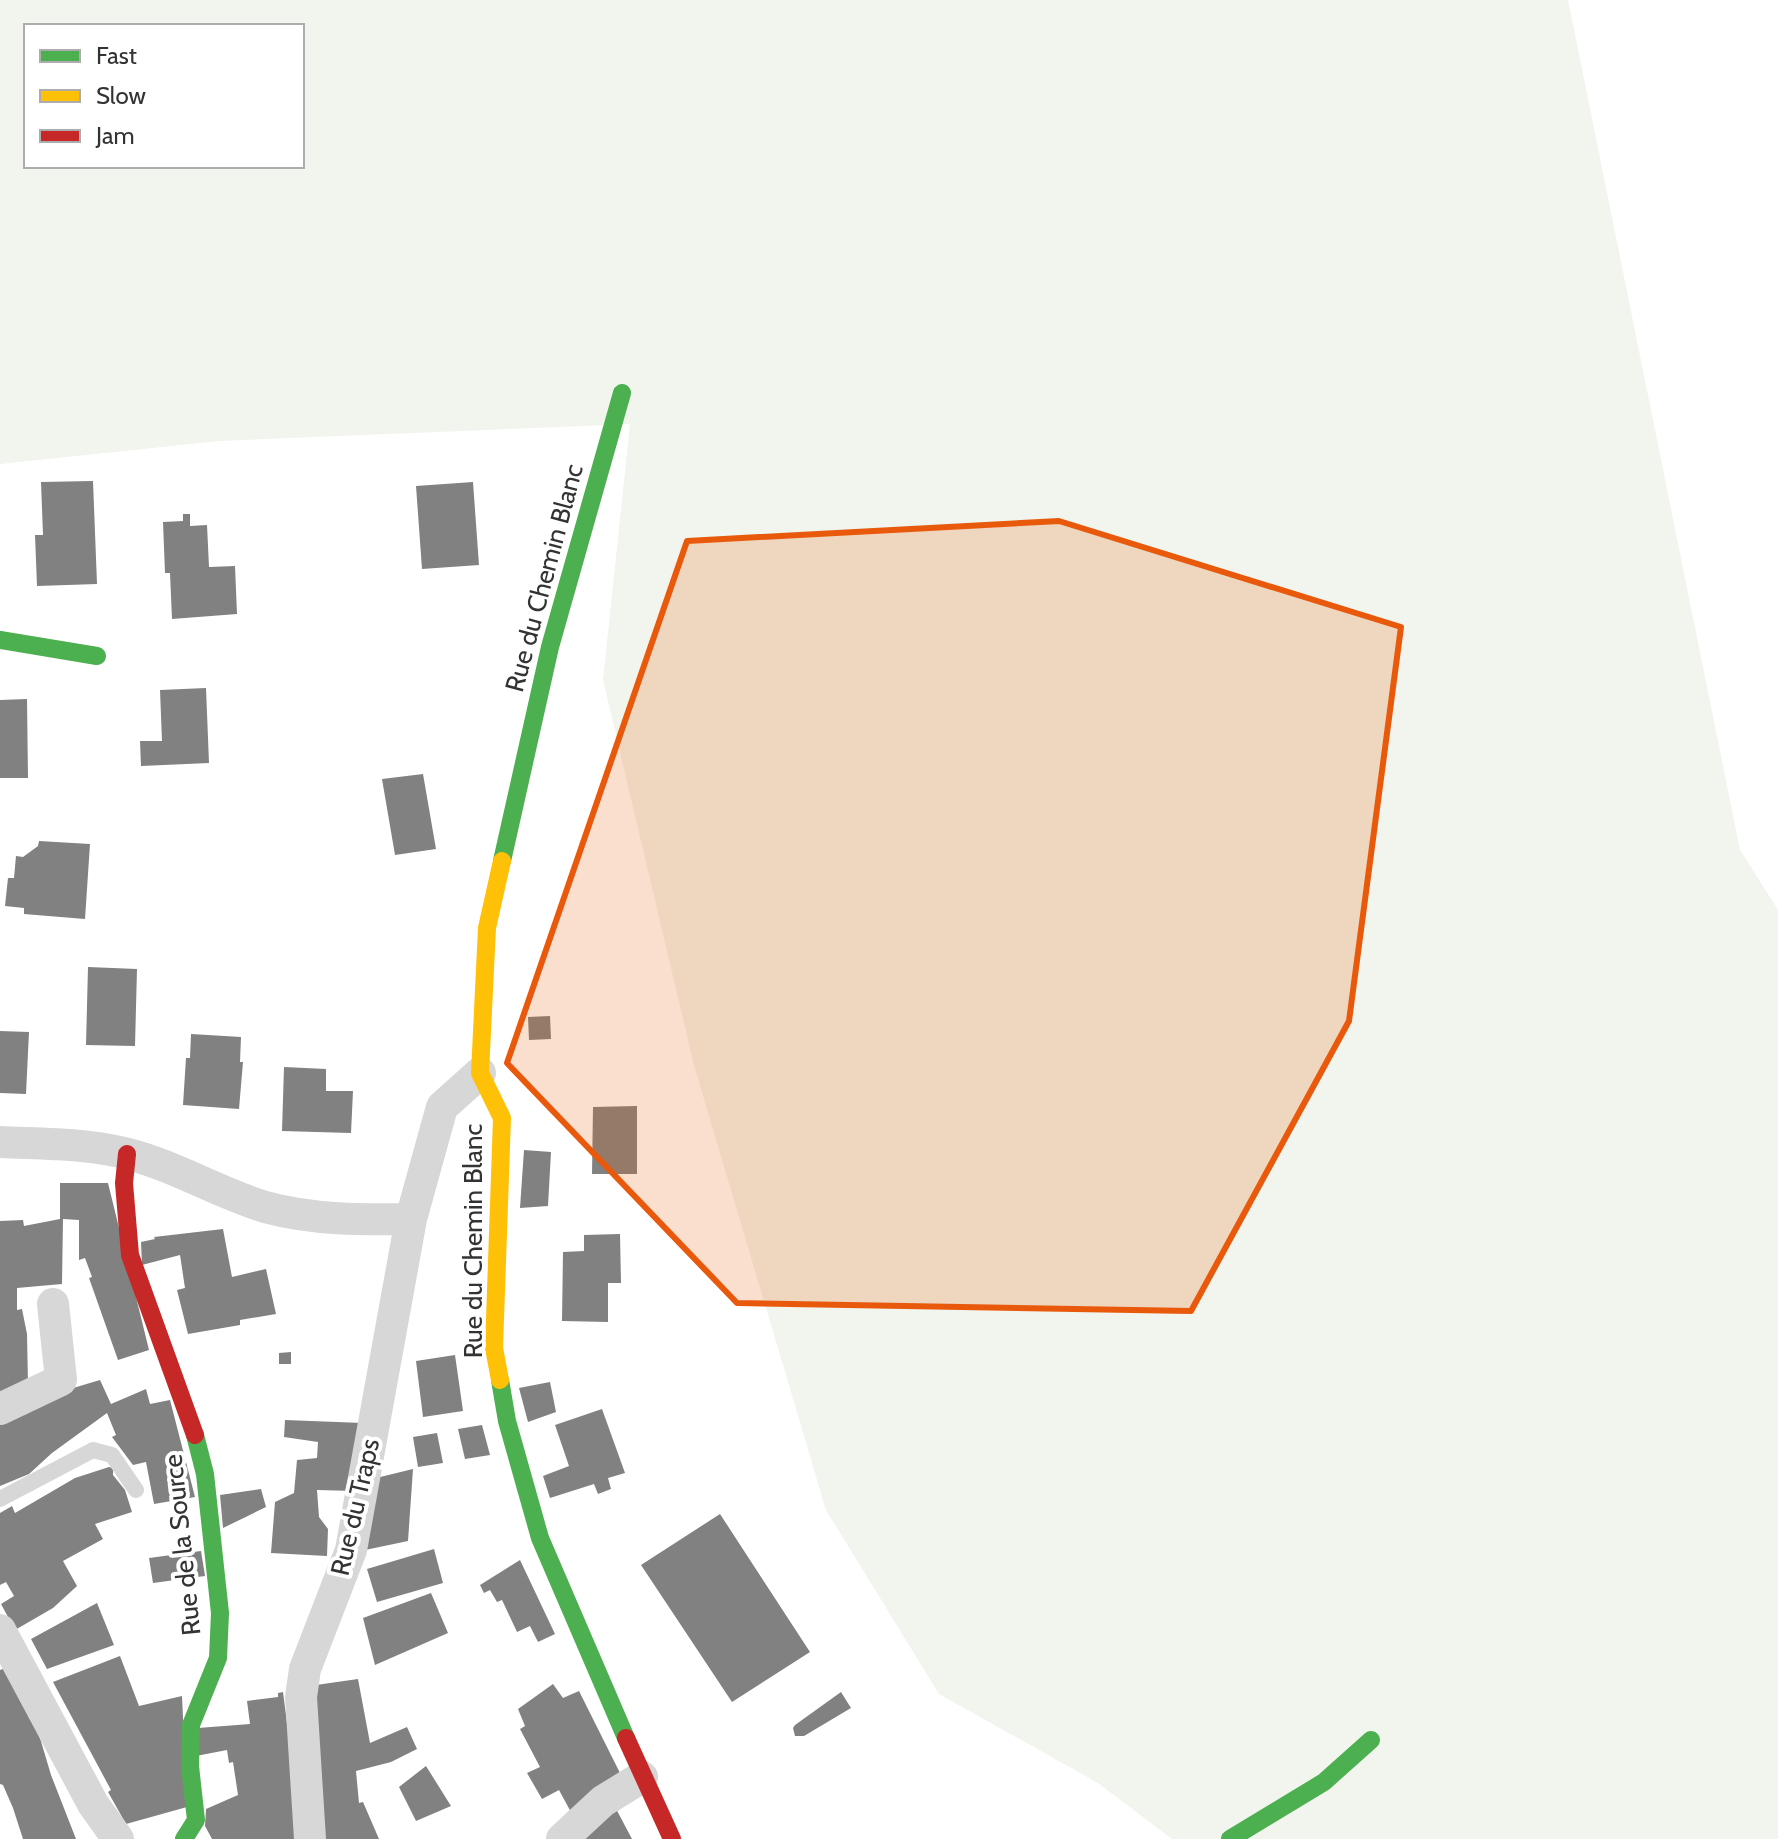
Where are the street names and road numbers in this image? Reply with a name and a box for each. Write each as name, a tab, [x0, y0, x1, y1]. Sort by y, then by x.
street label: Rue du Chemin Blanc	[498, 460, 590, 695]
street label: Rue du Chemin Blanc	[457, 1124, 489, 1358]
street label: Rue du Traps	[324, 1435, 386, 1579]
street label: Rue de la Source	[157, 1453, 207, 1637]

